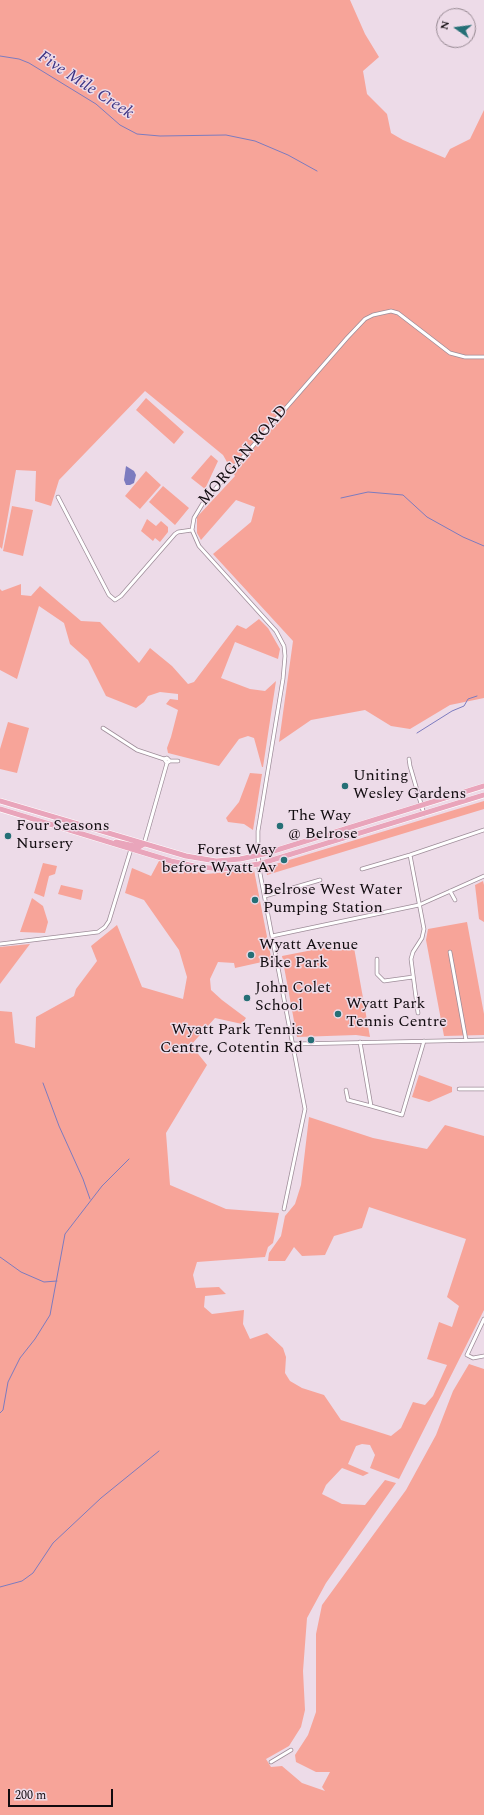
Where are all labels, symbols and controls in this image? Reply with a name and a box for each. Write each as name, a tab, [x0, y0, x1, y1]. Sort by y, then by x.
north arrow	[436, 8, 476, 48]
text: N	[436, 19, 454, 32]
water label: Five Mile Creek	[33, 47, 137, 125]
street label: MORGAN ROAD	[195, 402, 293, 510]
place label: Uniting Wesley Gardens	[353, 767, 467, 805]
marker: Uniting Wesley Gardens	[340, 781, 350, 791]
place label: The Way @ Belrose	[288, 807, 358, 845]
place label: Four Seasons Nursery	[16, 817, 110, 855]
marker: The Way @ Belrose	[275, 821, 285, 831]
marker: Four Seasons Nursery	[3, 831, 13, 841]
place label: Forest Way before Wyatt Av	[161, 841, 276, 879]
marker: Forest Way before Wyatt Av	[279, 855, 289, 865]
place label: Belrose West Water Pumping Station	[263, 881, 402, 919]
marker: Belrose West Water Pumping Station	[250, 895, 260, 905]
place label: Wyatt Avenue Bike Park	[259, 936, 358, 974]
marker: Wyatt Avenue Bike Park	[246, 950, 256, 960]
place label: John Colet School	[255, 979, 331, 1017]
marker: John Colet School	[242, 993, 252, 1003]
place label: Wyatt Park Tennis Centre	[346, 995, 447, 1033]
marker: Wyatt Park Tennis Centre	[333, 1009, 343, 1019]
place label: Wyatt Park Tennis Centre, Cotentin Rd	[160, 1021, 303, 1059]
marker: Wyatt Park Tennis Centre, Cotentin Rd	[306, 1035, 316, 1045]
scale bar	[10, 1781, 115, 1807]
text: 200 m	[15, 1786, 46, 1805]

